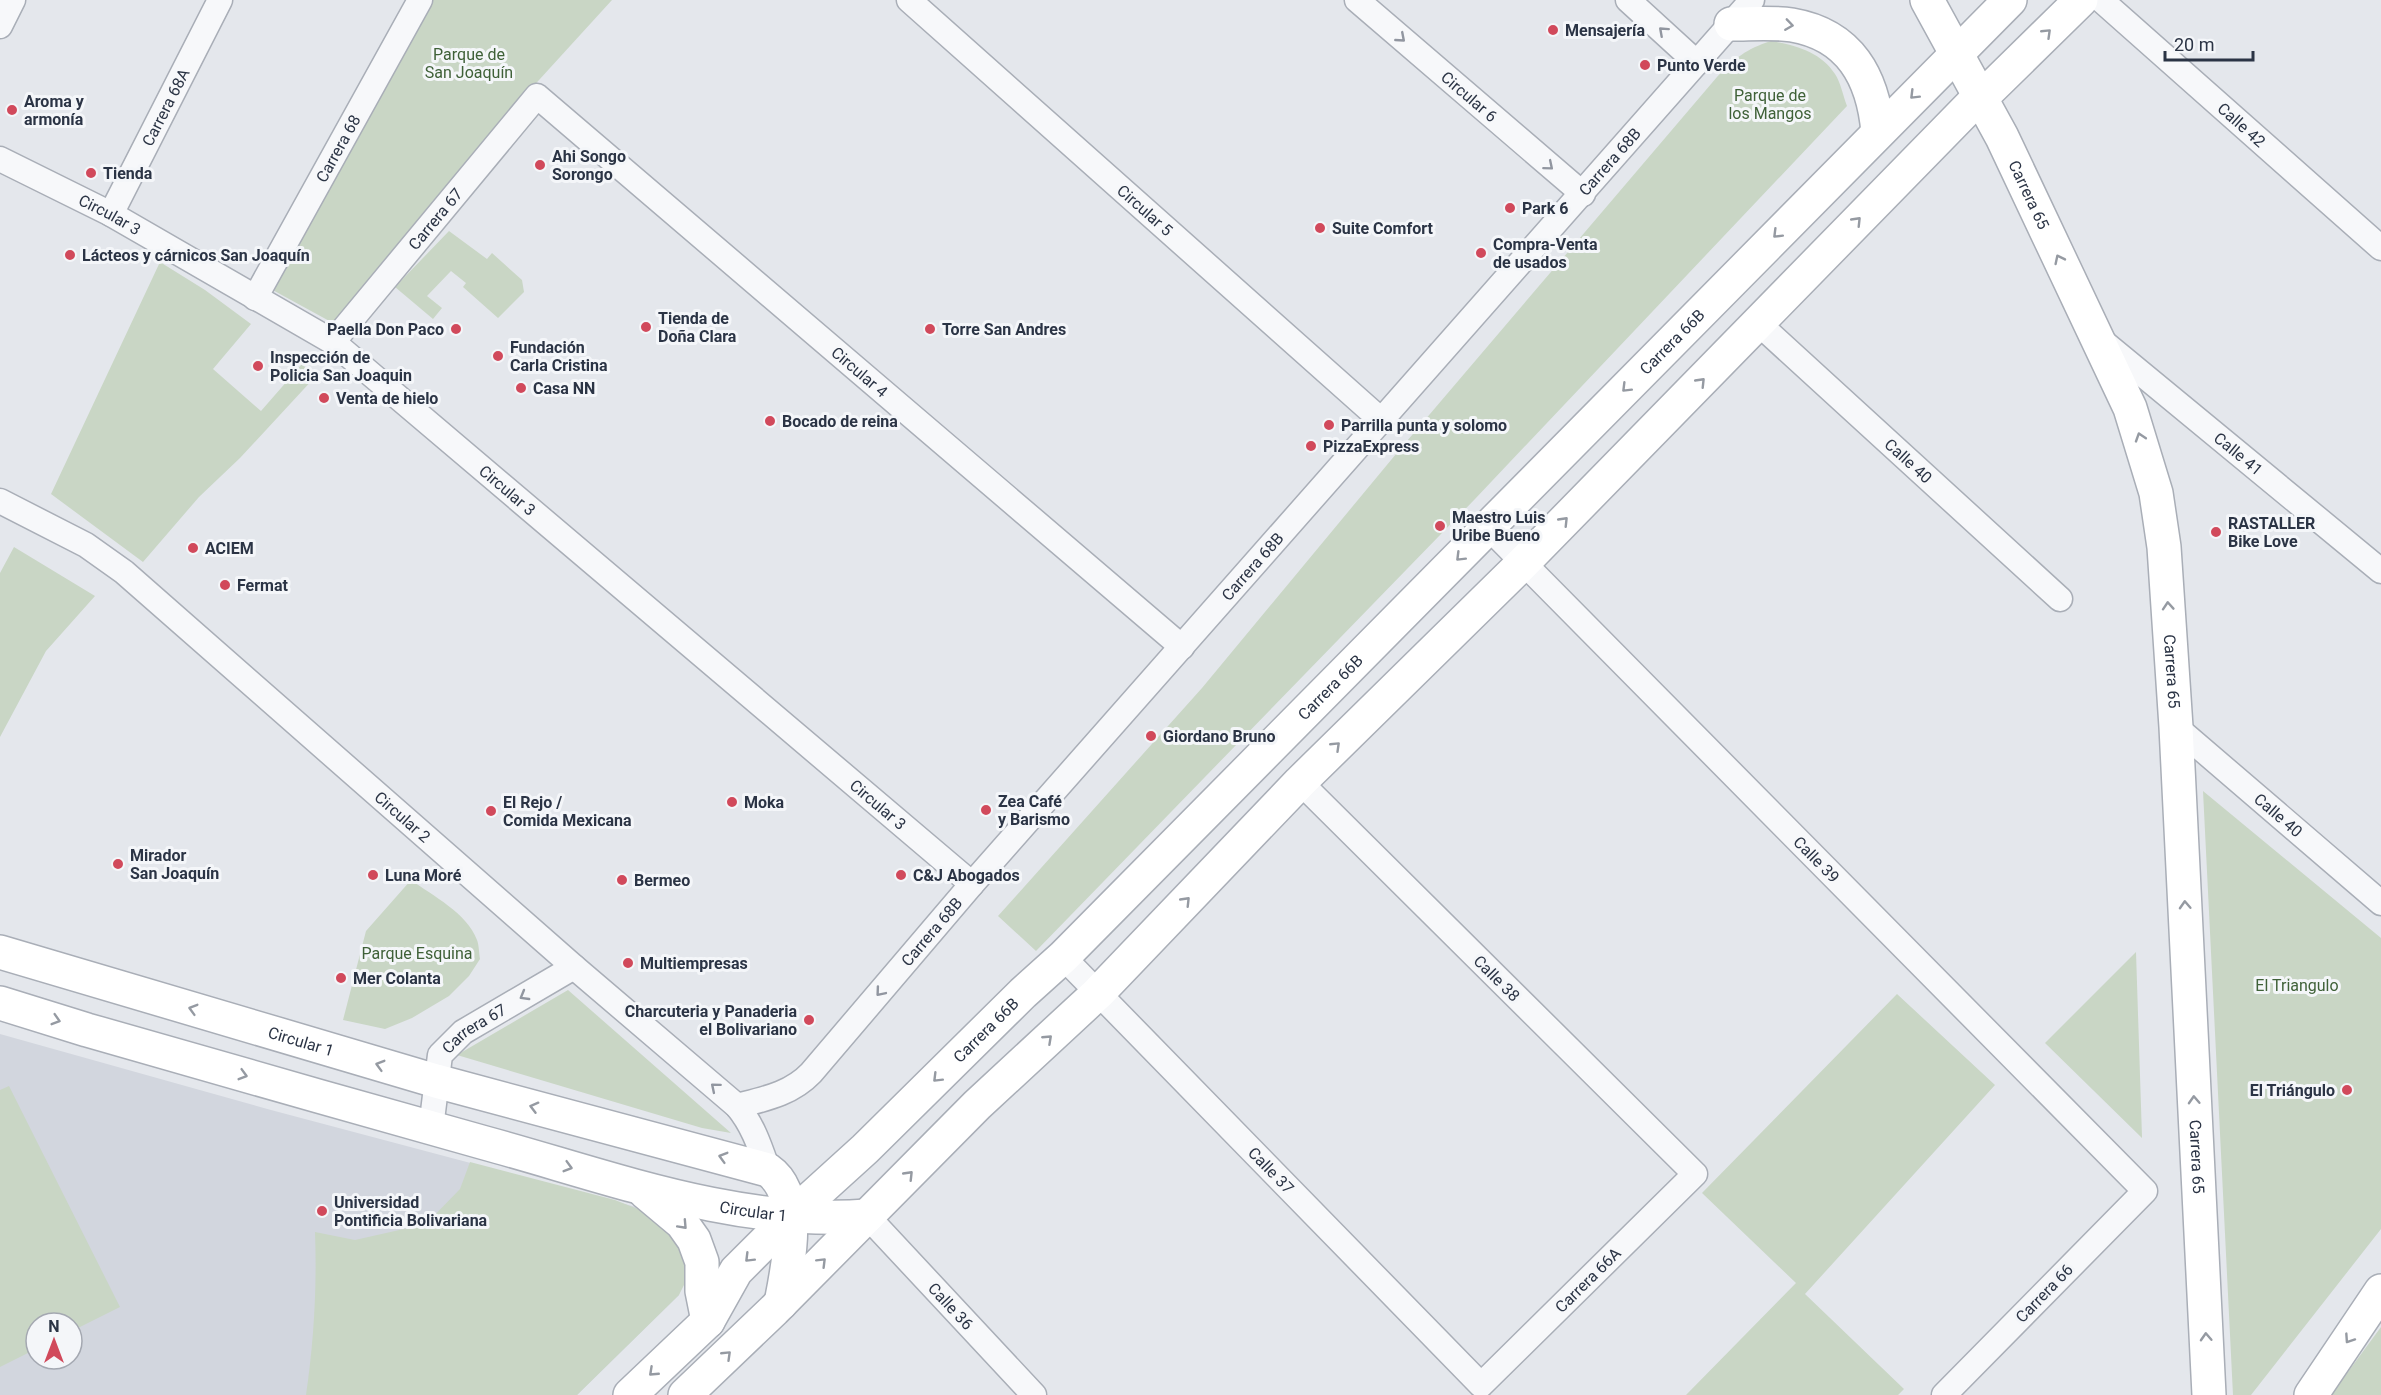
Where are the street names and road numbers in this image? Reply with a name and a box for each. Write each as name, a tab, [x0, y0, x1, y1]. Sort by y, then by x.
street label: Carrera 68A	[138, 65, 194, 149]
street label: Circular 6	[1437, 67, 1501, 126]
street label: Calle 42	[2214, 99, 2269, 151]
street label: Carrera 68	[312, 112, 365, 186]
street label: Carrera 68B	[1575, 124, 1645, 200]
street label: Carrera 65	[2004, 157, 2053, 232]
street label: Circular 5	[1113, 181, 1176, 240]
street label: Carrera 67	[405, 185, 466, 254]
street label: Circular 3	[75, 190, 144, 239]
street label: Carrera 66B	[1636, 305, 1709, 379]
street label: Circular 4	[827, 343, 891, 401]
street label: Calle 41	[2210, 428, 2266, 480]
street label: Calle 40	[1881, 435, 1936, 487]
street label: Circular 3	[475, 461, 539, 520]
street label: Carrera 68B	[1218, 529, 1288, 605]
street label: Carrera 65	[2160, 634, 2184, 709]
street label: Carrera 66B	[1294, 651, 1367, 724]
street label: Circular 3	[846, 776, 910, 834]
street label: Circular 2	[371, 787, 434, 846]
street label: Calle 40	[2250, 789, 2306, 841]
street label: Calle 39	[1789, 833, 1843, 887]
street label: Carrera 68B	[897, 894, 966, 970]
street label: Calle 38	[1470, 951, 1524, 1005]
street label: Carrera 66B	[949, 994, 1023, 1067]
street label: Carrera 67	[438, 1000, 509, 1058]
street label: Circular 1	[266, 1023, 336, 1060]
street label: Carrera 65	[2185, 1119, 2208, 1194]
street label: Calle 37	[1244, 1143, 1298, 1198]
street label: Circular 1	[718, 1197, 788, 1225]
street label: Carrera 66A	[1551, 1243, 1625, 1317]
street label: Carrera 66	[2012, 1260, 2077, 1327]
street label: Calle 36	[924, 1279, 977, 1334]

